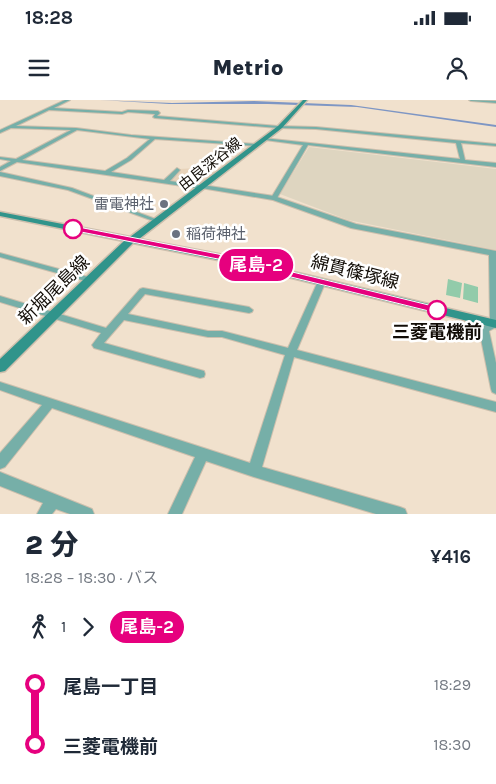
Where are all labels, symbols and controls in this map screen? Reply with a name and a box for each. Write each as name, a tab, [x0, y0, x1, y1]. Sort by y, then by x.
text: 18:28	[25, 7, 73, 29]
icon: menu	[25, 54, 53, 82]
icon: person	[443, 54, 471, 82]
text: Metrio	[212, 55, 284, 81]
street label: 由良深谷線	[175, 134, 245, 194]
place label: 雷電神社	[94, 195, 154, 213]
marker: 雷電神社	[158, 198, 170, 210]
unlabelled marker	[63, 219, 83, 239]
place label: 稲荷神社	[186, 225, 246, 243]
marker: 稲荷神社	[170, 228, 182, 240]
line badge: 尾島-2	[221, 249, 291, 281]
street label: 綿貫篠塚線	[309, 250, 401, 294]
street label: 新堀尾島線	[14, 251, 94, 329]
text: 尾島-2	[229, 254, 283, 276]
marker: 三菱電機前	[427, 300, 447, 320]
place label: 三菱電機前	[392, 321, 482, 343]
text: 2 分	[25, 528, 78, 561]
text: ¥416	[430, 546, 471, 568]
text: 18:28 – 18:30 · バス	[25, 568, 158, 587]
icon: walk	[25, 613, 53, 641]
icon: forward	[74, 613, 102, 641]
text: 尾島-2	[120, 616, 174, 638]
text: 1	[61, 617, 66, 636]
text: 18:29	[434, 675, 471, 694]
text: 尾島一丁目	[63, 676, 158, 698]
text: 18:30	[433, 735, 471, 754]
text: 三菱電機前	[63, 736, 158, 758]

